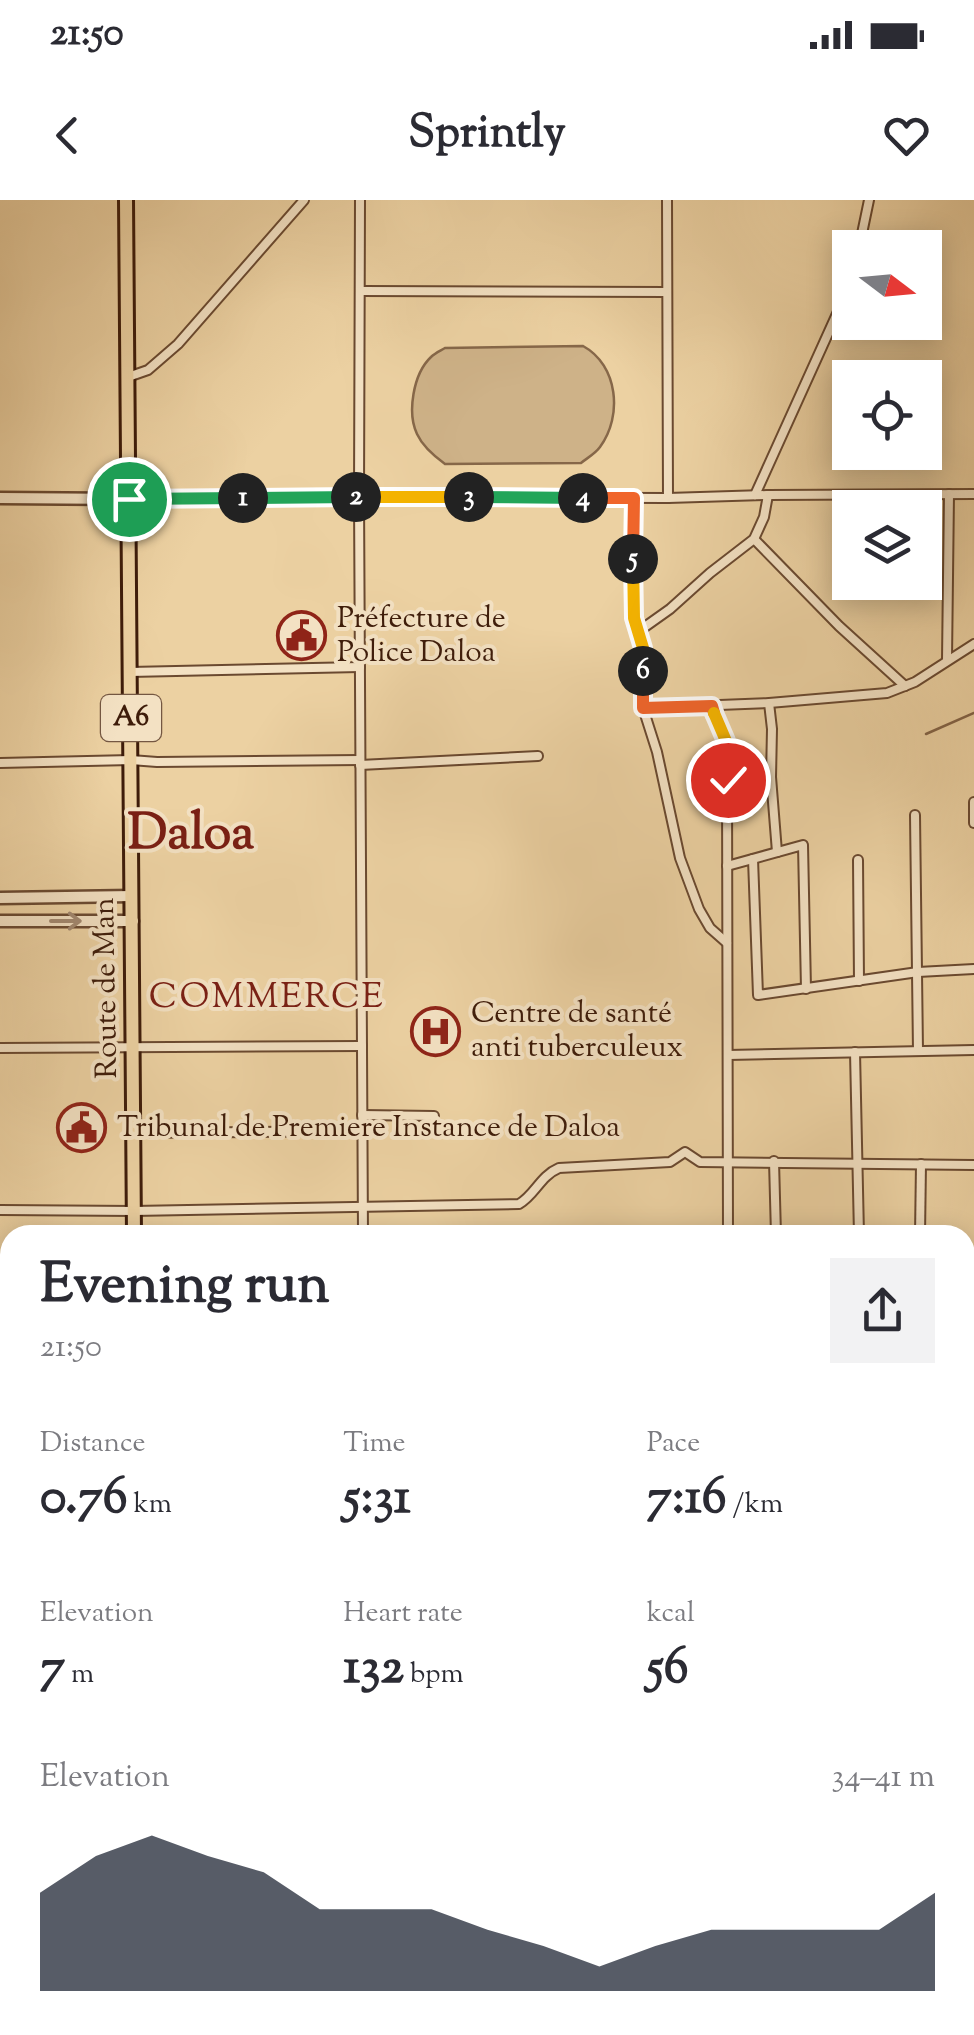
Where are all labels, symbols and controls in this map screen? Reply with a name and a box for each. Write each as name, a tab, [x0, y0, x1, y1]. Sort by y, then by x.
text: 21:50	[50, 8, 124, 62]
text: Sprintly	[408, 103, 566, 168]
icon: back	[40, 108, 95, 163]
icon: heart	[879, 108, 934, 163]
north arrow	[832, 230, 942, 340]
map controls	[832, 230, 942, 600]
button: locate	[832, 360, 942, 470]
pin	[87, 457, 172, 542]
icon: arrive	[102, 472, 157, 527]
pin: 2	[331, 472, 381, 522]
pin: 3	[444, 472, 494, 522]
pin: 1	[218, 473, 268, 523]
pin: 4	[558, 473, 608, 523]
text: 2	[349, 477, 363, 517]
text: 3	[463, 477, 475, 517]
text: 1	[238, 478, 248, 518]
text: 4	[576, 478, 590, 518]
button: layers	[832, 490, 942, 600]
pin: 5	[608, 534, 658, 584]
text: 5	[628, 539, 638, 579]
place label: Préfecture de Police Daloa	[337, 598, 506, 675]
public building icon: Préfecture de Police Daloa	[276, 610, 328, 662]
pin: 6	[618, 646, 668, 696]
text: 6	[636, 651, 650, 691]
road number: A6	[101, 695, 161, 741]
pin	[686, 738, 771, 823]
icon: check	[701, 753, 756, 808]
district label: Daloa	[128, 800, 254, 872]
street label: Route de Man	[84, 897, 130, 1079]
one-way arrow	[50, 912, 82, 930]
district label: COMMERCE	[149, 973, 385, 1024]
place label: Centre de santé anti tuberculeux	[471, 993, 683, 1070]
hospital icon: Centre de santé anti tuberculeux	[410, 1005, 462, 1057]
public building icon: Tribunal de Premiere Instance de Daloa	[56, 1102, 108, 1154]
place label: Tribunal de Premiere Instance de Daloa	[117, 1107, 620, 1150]
text: Evening run	[40, 1248, 329, 1327]
button: share	[830, 1258, 935, 1363]
text: 21:50	[40, 1325, 102, 1371]
text: Distance	[40, 1424, 146, 1464]
text: Time	[343, 1424, 406, 1464]
text: Pace	[647, 1424, 700, 1464]
text: 0.76	[40, 1464, 128, 1536]
text: 5:31	[343, 1464, 411, 1536]
text: 7:16	[647, 1464, 727, 1536]
text: km	[128, 1485, 172, 1525]
text: /km	[727, 1485, 783, 1525]
text: Elevation	[40, 1594, 154, 1634]
text: Heart rate	[343, 1594, 463, 1634]
text: kcal	[647, 1594, 695, 1634]
text: 7	[40, 1634, 65, 1706]
text: 132	[343, 1634, 404, 1706]
text: 56	[647, 1634, 689, 1706]
text: m	[65, 1655, 94, 1695]
text: bpm	[404, 1655, 464, 1695]
text: Elevation	[40, 1755, 170, 1801]
text: 34–41 m	[832, 1755, 935, 1801]

